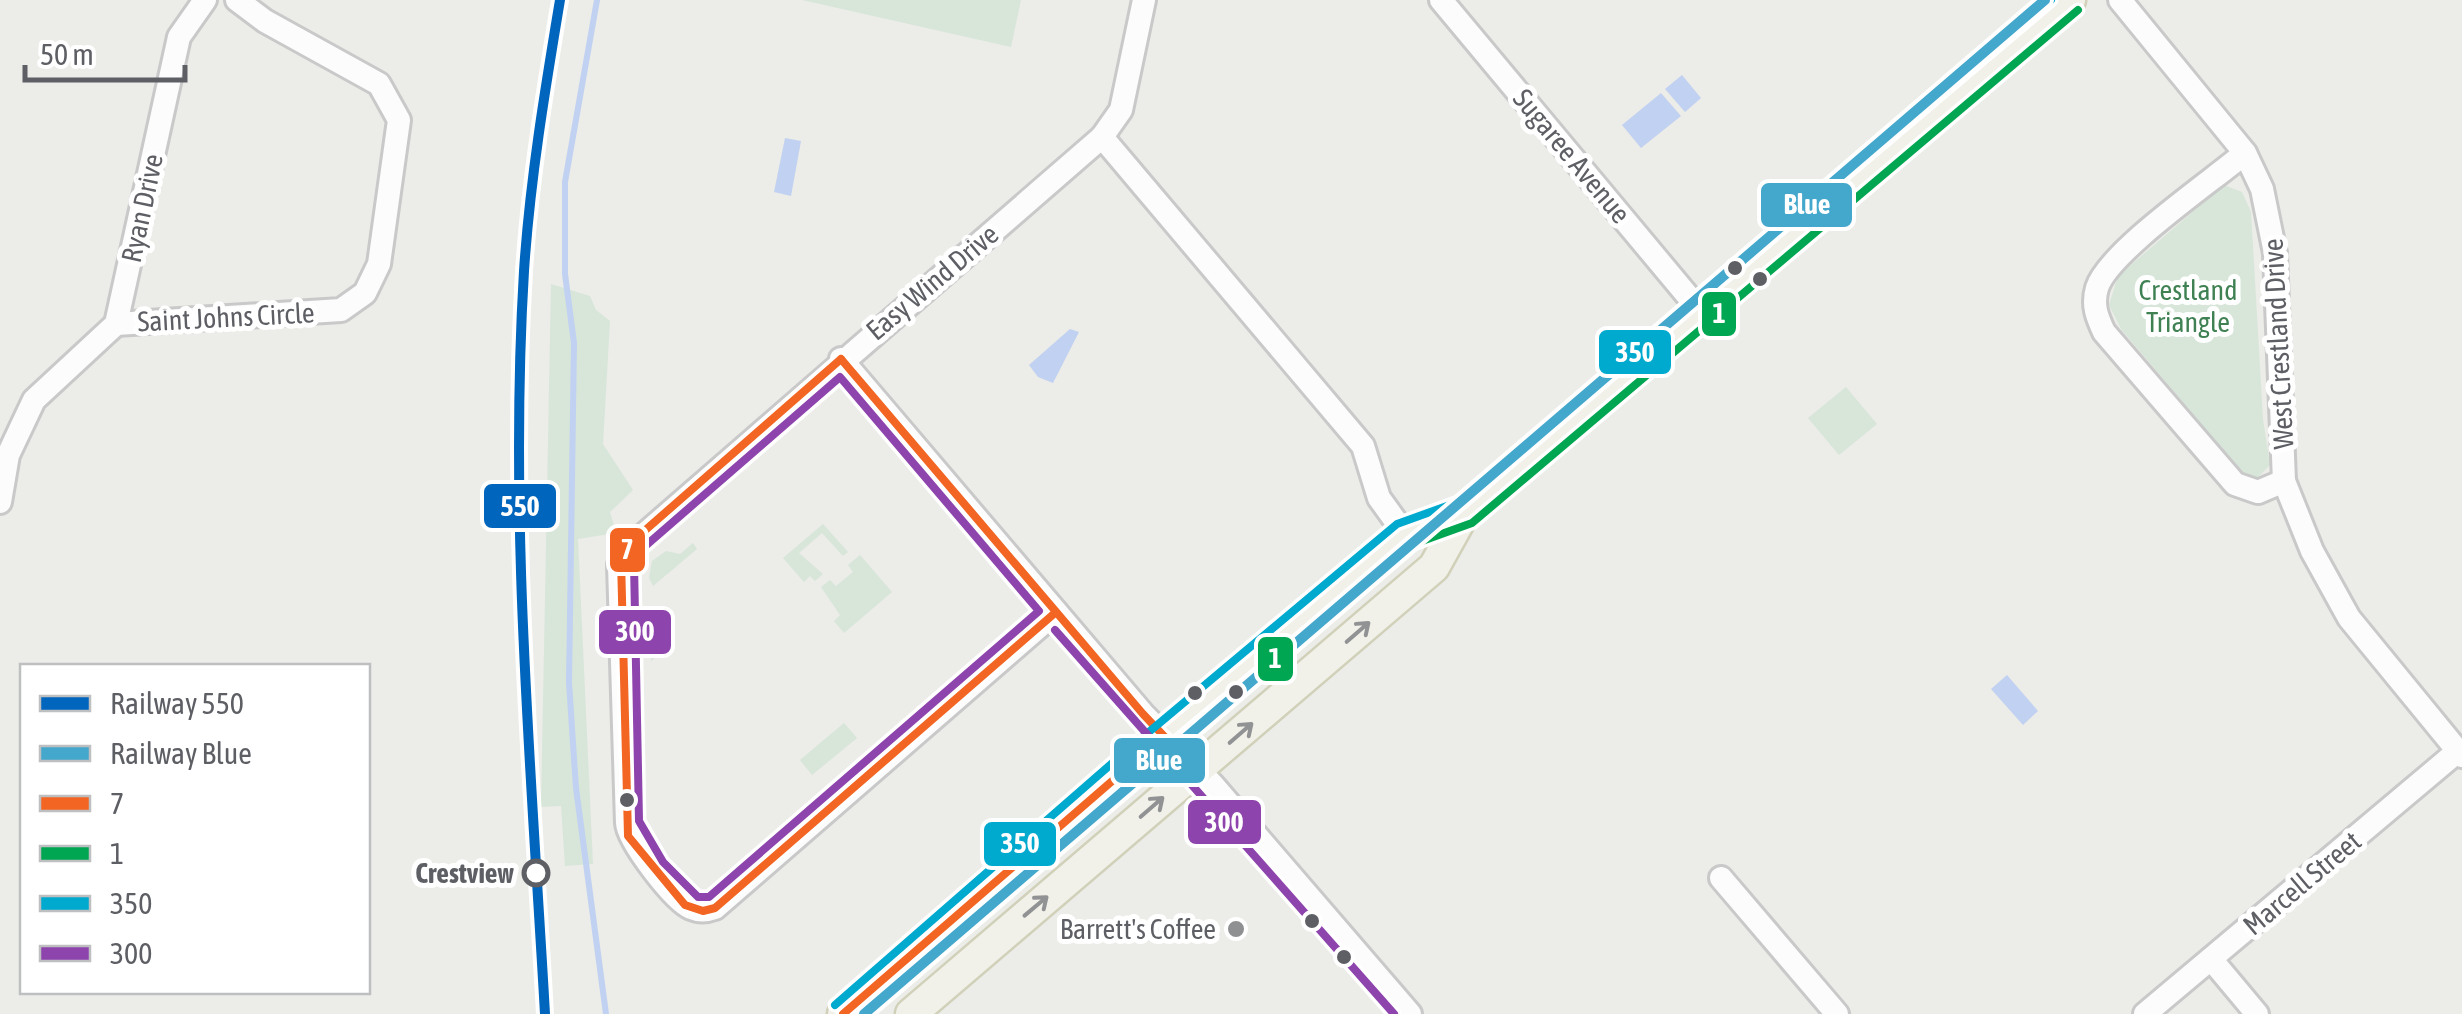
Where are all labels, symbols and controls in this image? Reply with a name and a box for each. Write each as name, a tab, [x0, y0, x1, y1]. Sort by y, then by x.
scale bar	[25, 20, 185, 82]
text: 50 m	[40, 37, 94, 71]
street label: Sugaree Avenue	[1507, 83, 1637, 229]
street label: Ryan Drive	[115, 151, 169, 265]
line badge: Blue	[1759, 181, 1854, 229]
text: Blue	[1784, 188, 1830, 220]
street label: Easy Wind Drive	[860, 218, 1004, 346]
street label: West Crestland Drive	[2257, 238, 2299, 450]
unlabelled marker	[1725, 258, 1745, 278]
unlabelled marker	[1750, 269, 1770, 289]
park label: Crestland Triangle	[2139, 274, 2237, 338]
line badge: 1	[1700, 290, 1738, 338]
street label: Saint Johns Circle	[137, 296, 315, 338]
text: 1	[1712, 297, 1726, 329]
line badge: 350	[1597, 328, 1673, 376]
text: 350	[1615, 336, 1655, 368]
line badge: 550	[482, 482, 558, 530]
text: 550	[500, 490, 540, 522]
line badge: 7	[608, 526, 647, 574]
text: 7	[620, 533, 634, 565]
line badge: 300	[597, 608, 673, 656]
text: 300	[615, 615, 655, 647]
one-way arrow	[1345, 621, 1371, 643]
line badge: 1	[1256, 635, 1295, 683]
text: 1	[1268, 642, 1282, 674]
legend	[20, 664, 370, 994]
unlabelled marker	[1226, 682, 1246, 702]
unlabelled marker	[1185, 683, 1205, 703]
text: Railway 550	[110, 686, 244, 720]
one-way arrow	[1228, 722, 1253, 745]
text: Railway Blue	[110, 736, 252, 770]
line badge: Blue	[1112, 736, 1207, 785]
text: Blue	[1136, 744, 1182, 776]
text: 7	[110, 786, 124, 820]
unlabelled marker	[617, 790, 637, 810]
one-way arrow	[1139, 796, 1164, 819]
line badge: 300	[1186, 798, 1263, 846]
text: 300	[1204, 806, 1244, 838]
line badge: 350	[982, 820, 1058, 868]
street label: Marcell Street	[2237, 825, 2367, 941]
text: 350	[1000, 827, 1040, 859]
text: 1	[110, 836, 124, 870]
place label: Crestview	[415, 857, 514, 889]
marker: Crestview	[523, 860, 549, 886]
text: 350	[110, 886, 152, 920]
one-way arrow	[1023, 895, 1048, 918]
unlabelled marker	[1302, 911, 1322, 931]
place label: Barrett's Coffee	[1060, 913, 1216, 945]
marker: Barrett's Coffee	[1225, 918, 1247, 940]
text: 300	[110, 936, 152, 970]
unlabelled marker	[1334, 947, 1354, 967]

